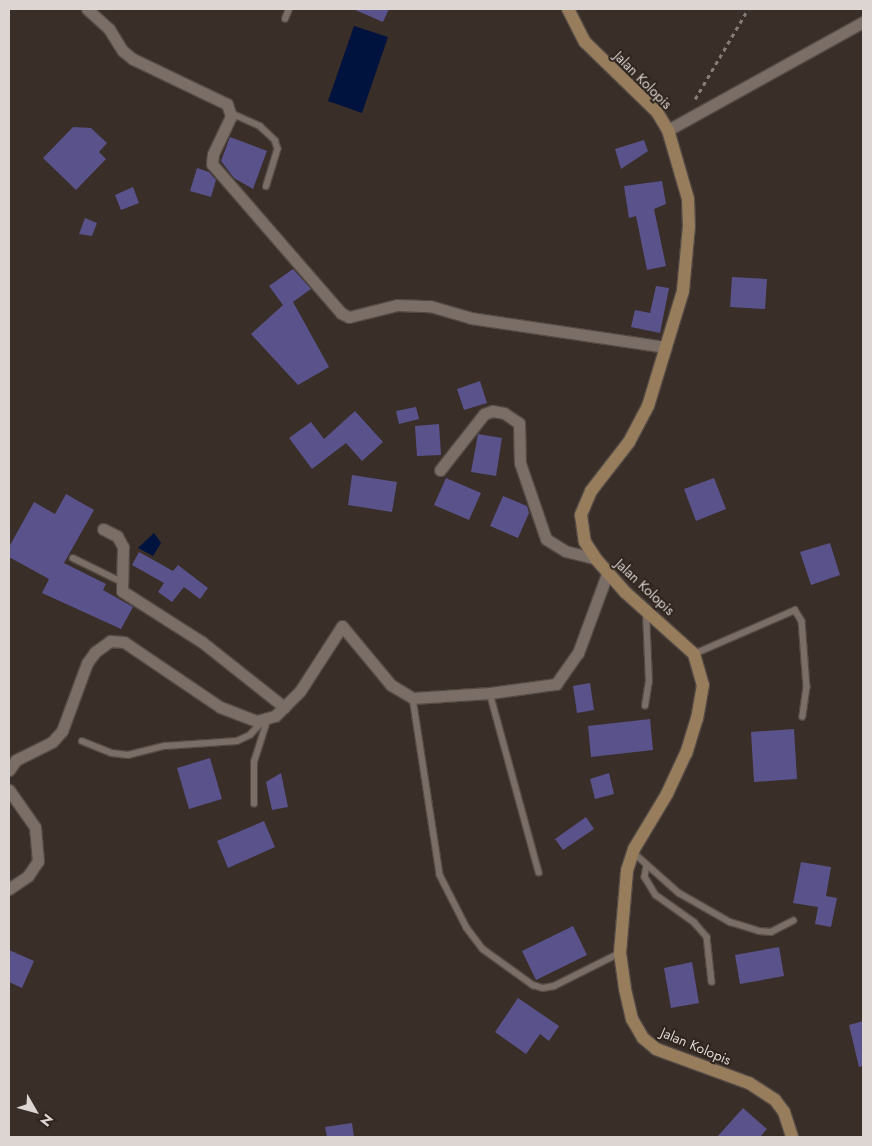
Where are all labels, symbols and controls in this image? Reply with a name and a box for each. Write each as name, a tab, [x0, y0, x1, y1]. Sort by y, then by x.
street label: Jalan Kolopis	[611, 48, 675, 112]
street label: Jalan Kolopis	[612, 555, 678, 619]
street label: Jalan Kolopis	[658, 1024, 734, 1068]
north arrow	[10, 1086, 60, 1136]
text: N	[36, 1110, 58, 1131]

